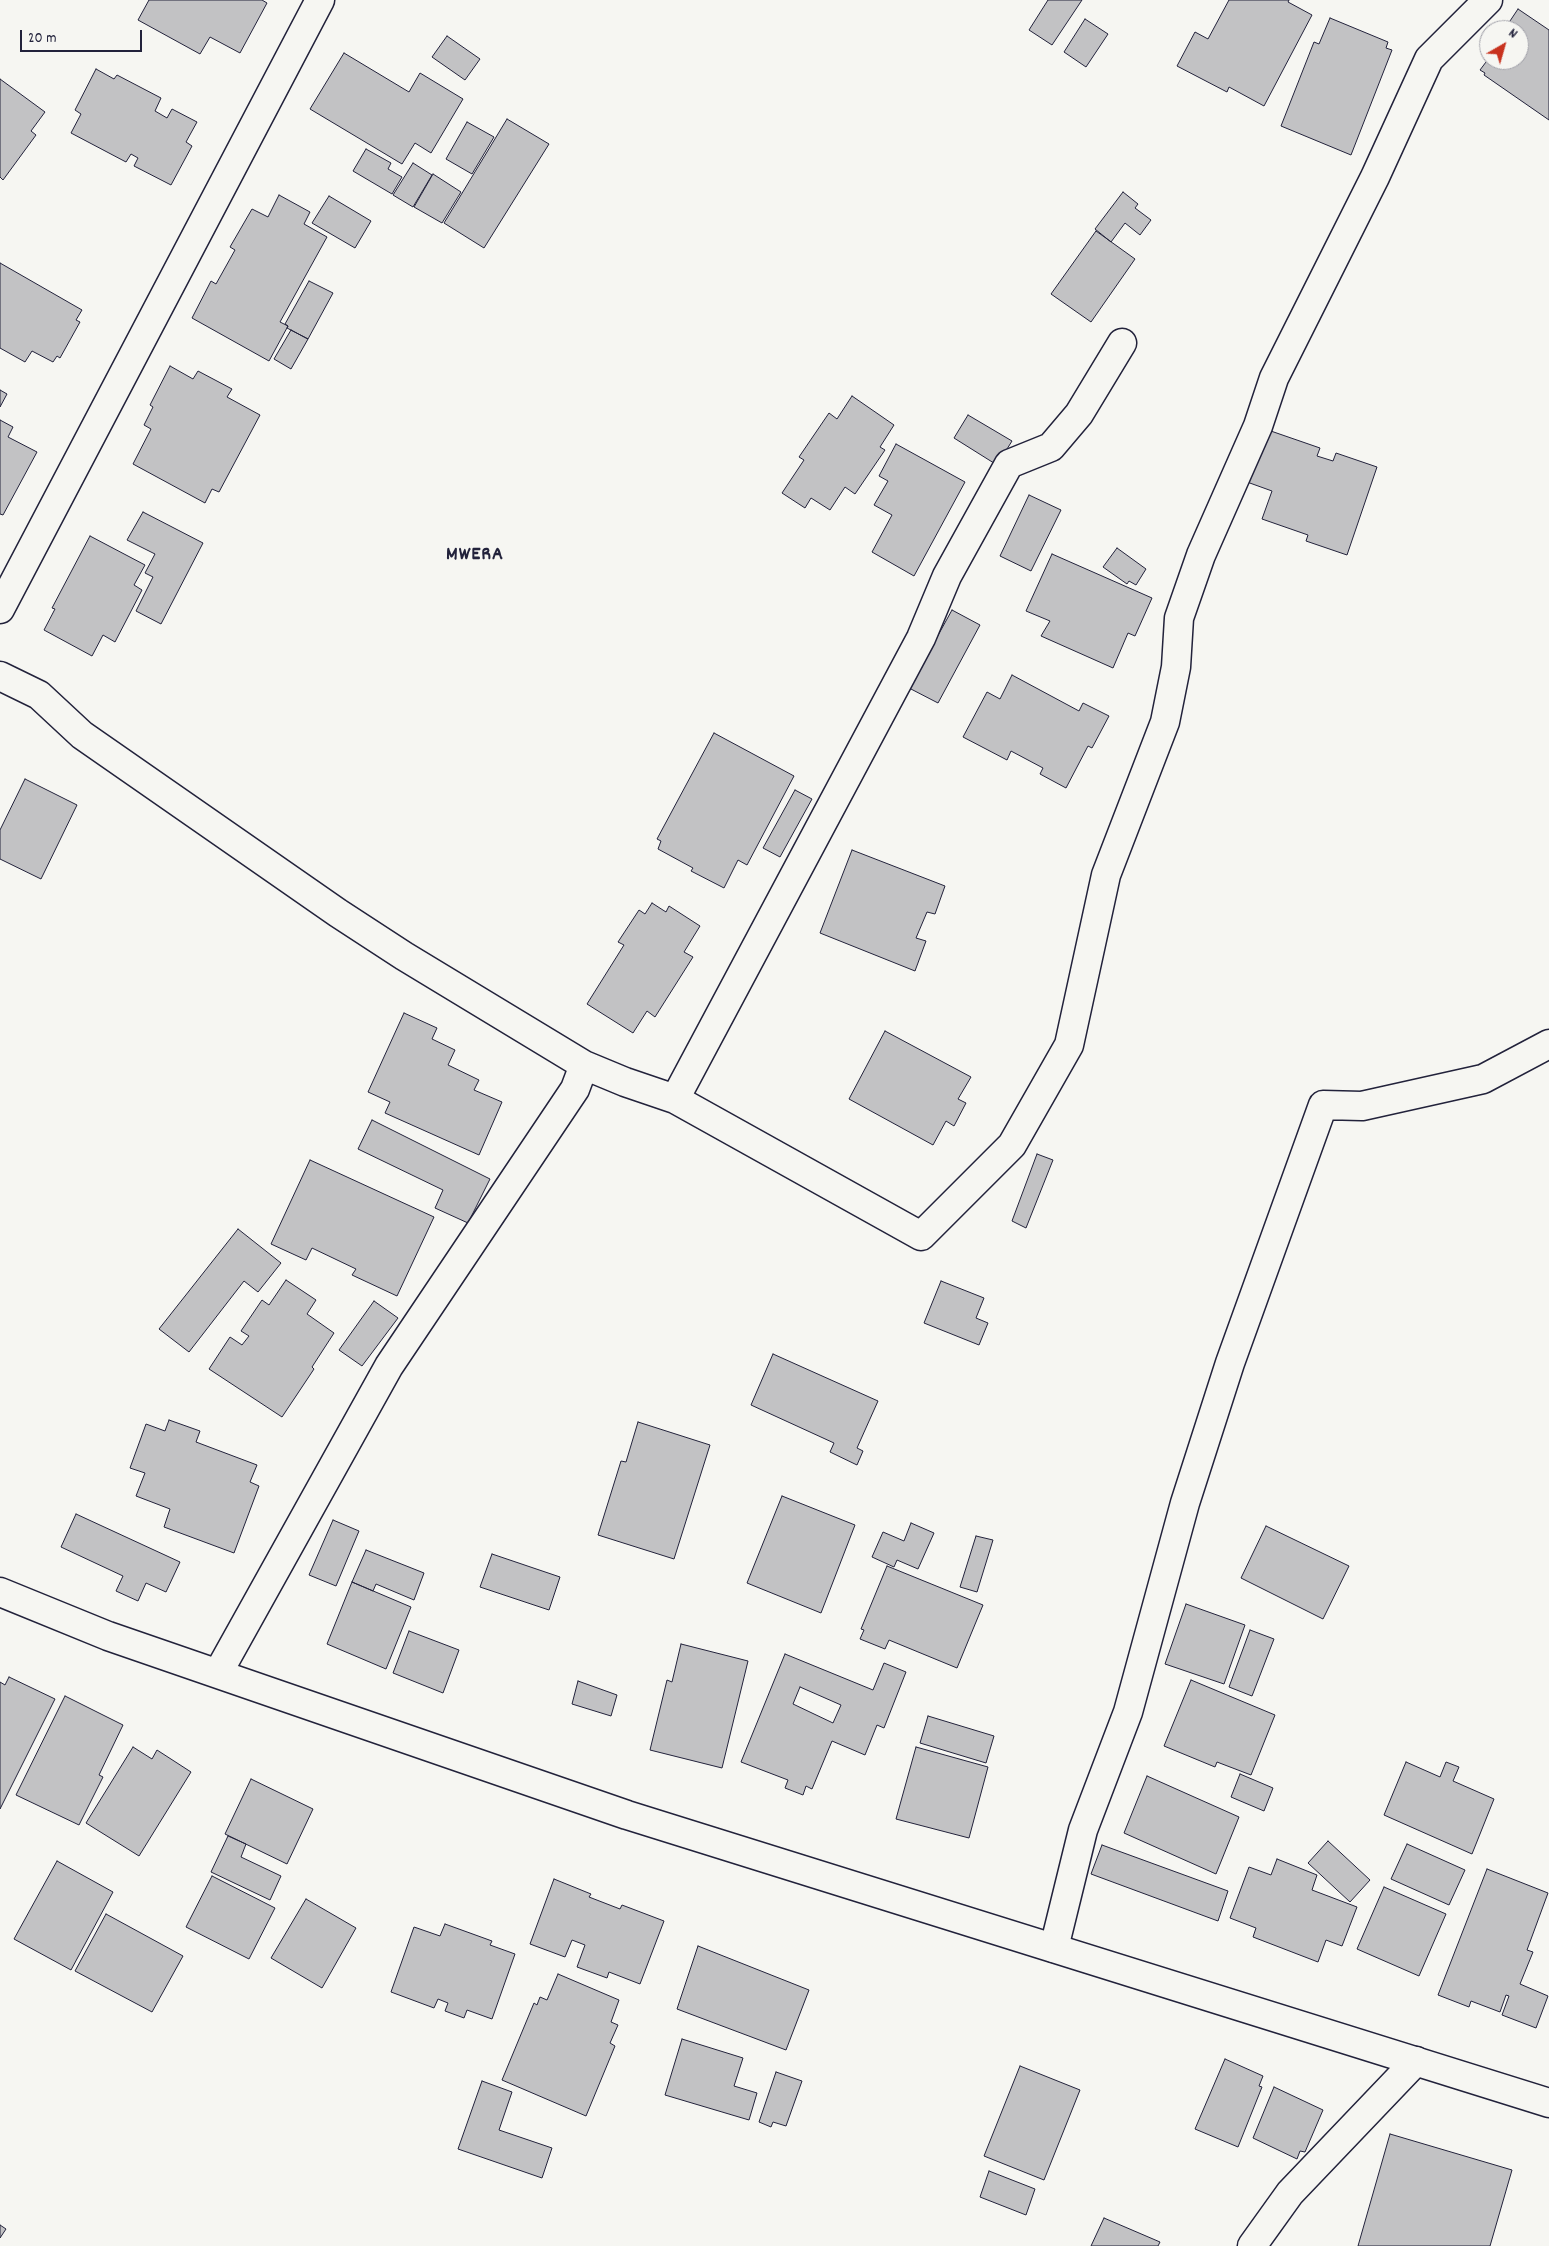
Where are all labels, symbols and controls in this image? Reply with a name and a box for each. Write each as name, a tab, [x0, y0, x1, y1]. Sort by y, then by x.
scale bar	[22, 20, 145, 52]
north arrow	[1479, 20, 1529, 70]
text: N	[1504, 24, 1521, 44]
text: 20 m	[28, 28, 56, 50]
district label: MWERA	[445, 544, 505, 568]

